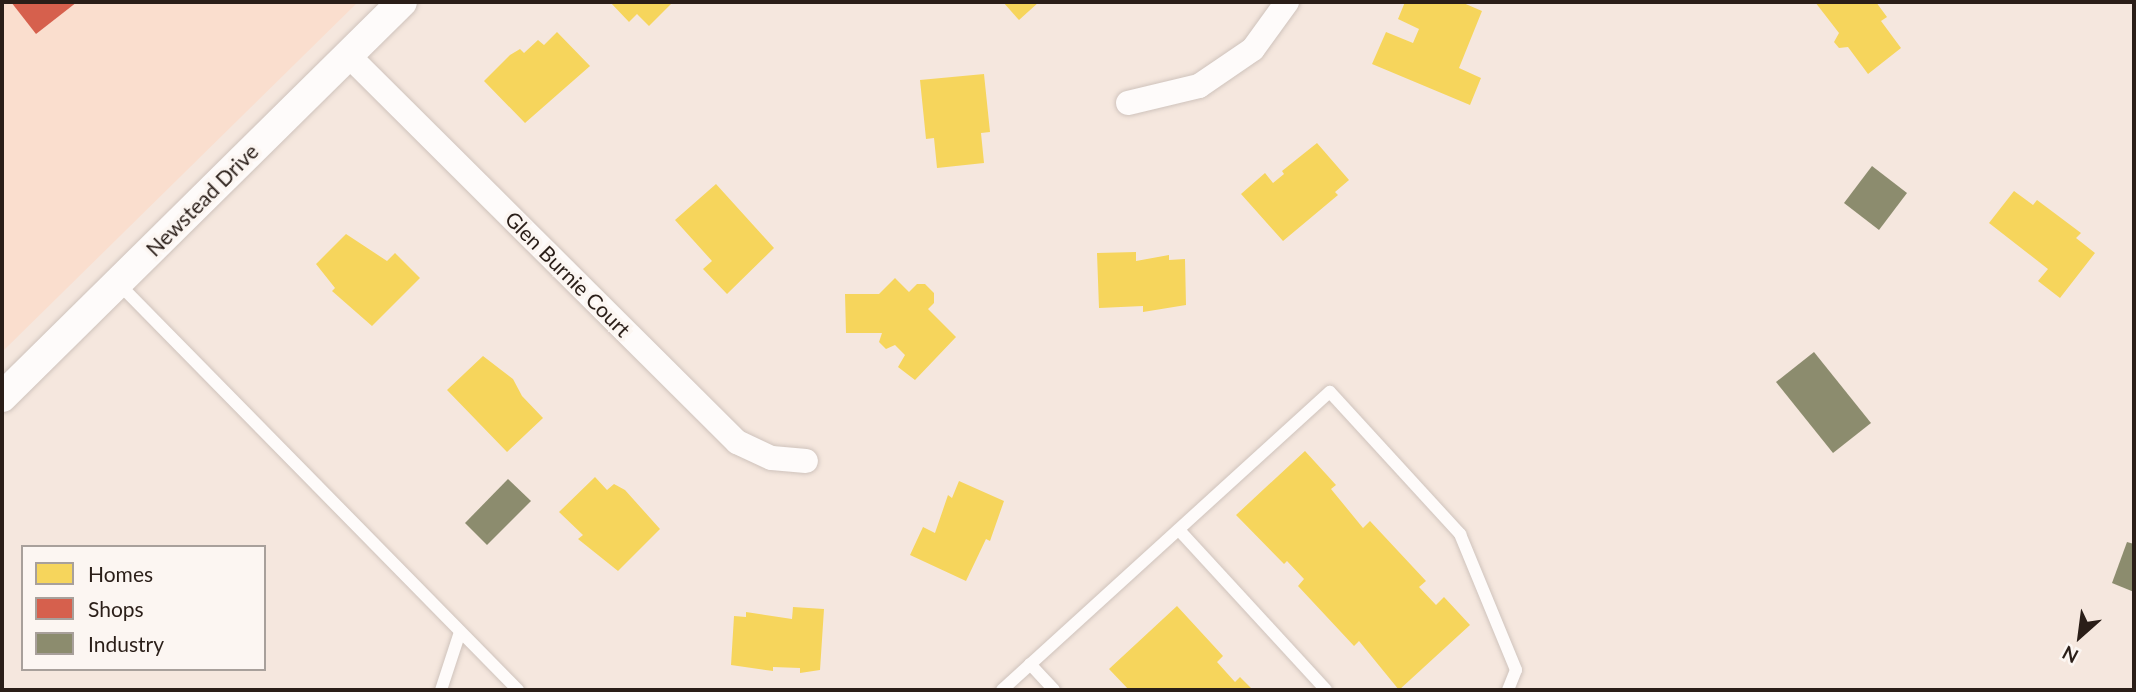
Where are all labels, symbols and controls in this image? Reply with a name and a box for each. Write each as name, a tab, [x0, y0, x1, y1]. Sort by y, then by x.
street label: Newstead Drive	[141, 139, 263, 261]
street label: Glen Burnie Court	[500, 206, 636, 342]
legend	[21, 545, 266, 671]
text: Homes	[88, 561, 153, 586]
text: Shops	[88, 596, 144, 621]
north arrow	[2045, 601, 2115, 671]
text: Industry	[88, 631, 164, 656]
text: N	[2058, 641, 2082, 669]

